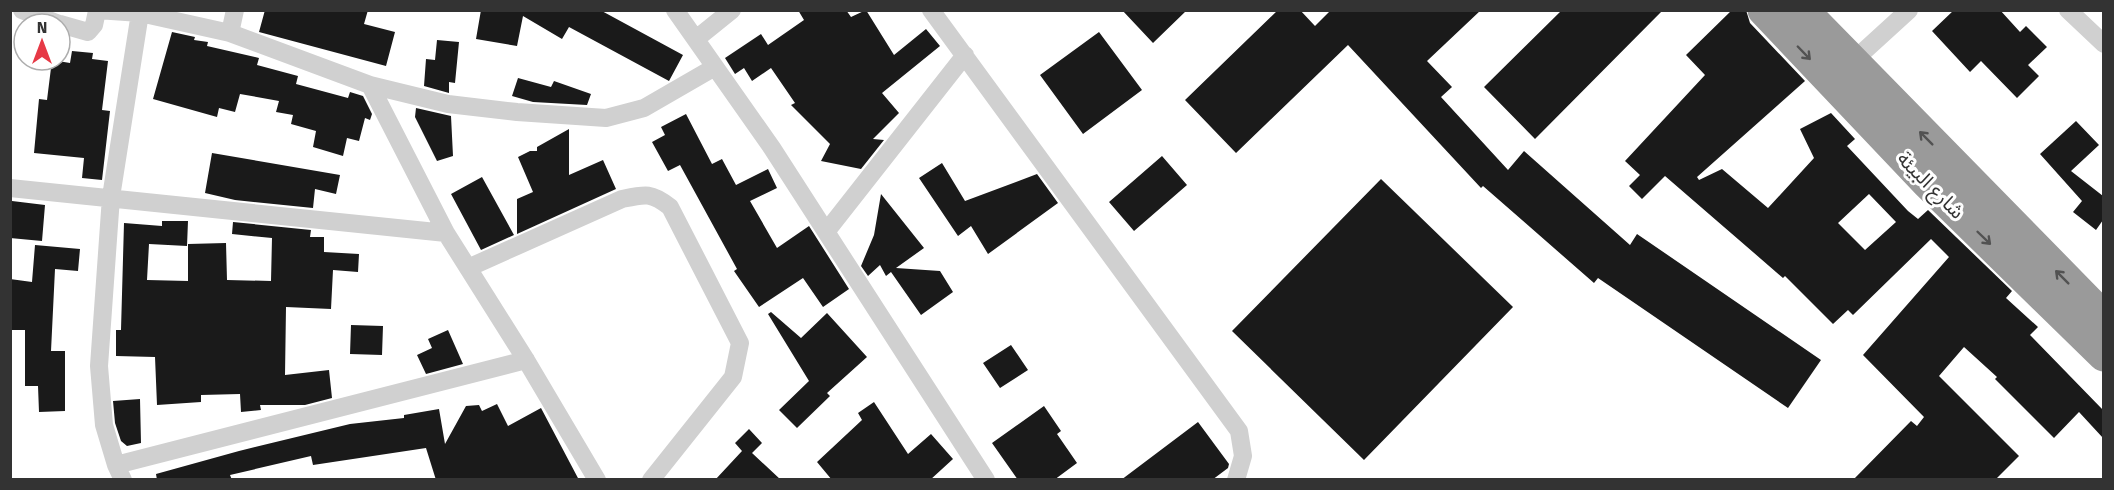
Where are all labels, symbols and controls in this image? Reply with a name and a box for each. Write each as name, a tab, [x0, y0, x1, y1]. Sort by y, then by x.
north arrow	[12, 12, 72, 72]
text: N	[37, 18, 47, 37]
one-way arrow	[1797, 45, 1811, 60]
one-way arrow	[1918, 130, 1933, 145]
street label: شارع البيئة	[1890, 146, 1970, 226]
one-way arrow	[1976, 231, 1991, 245]
one-way arrow	[2055, 269, 2070, 284]

